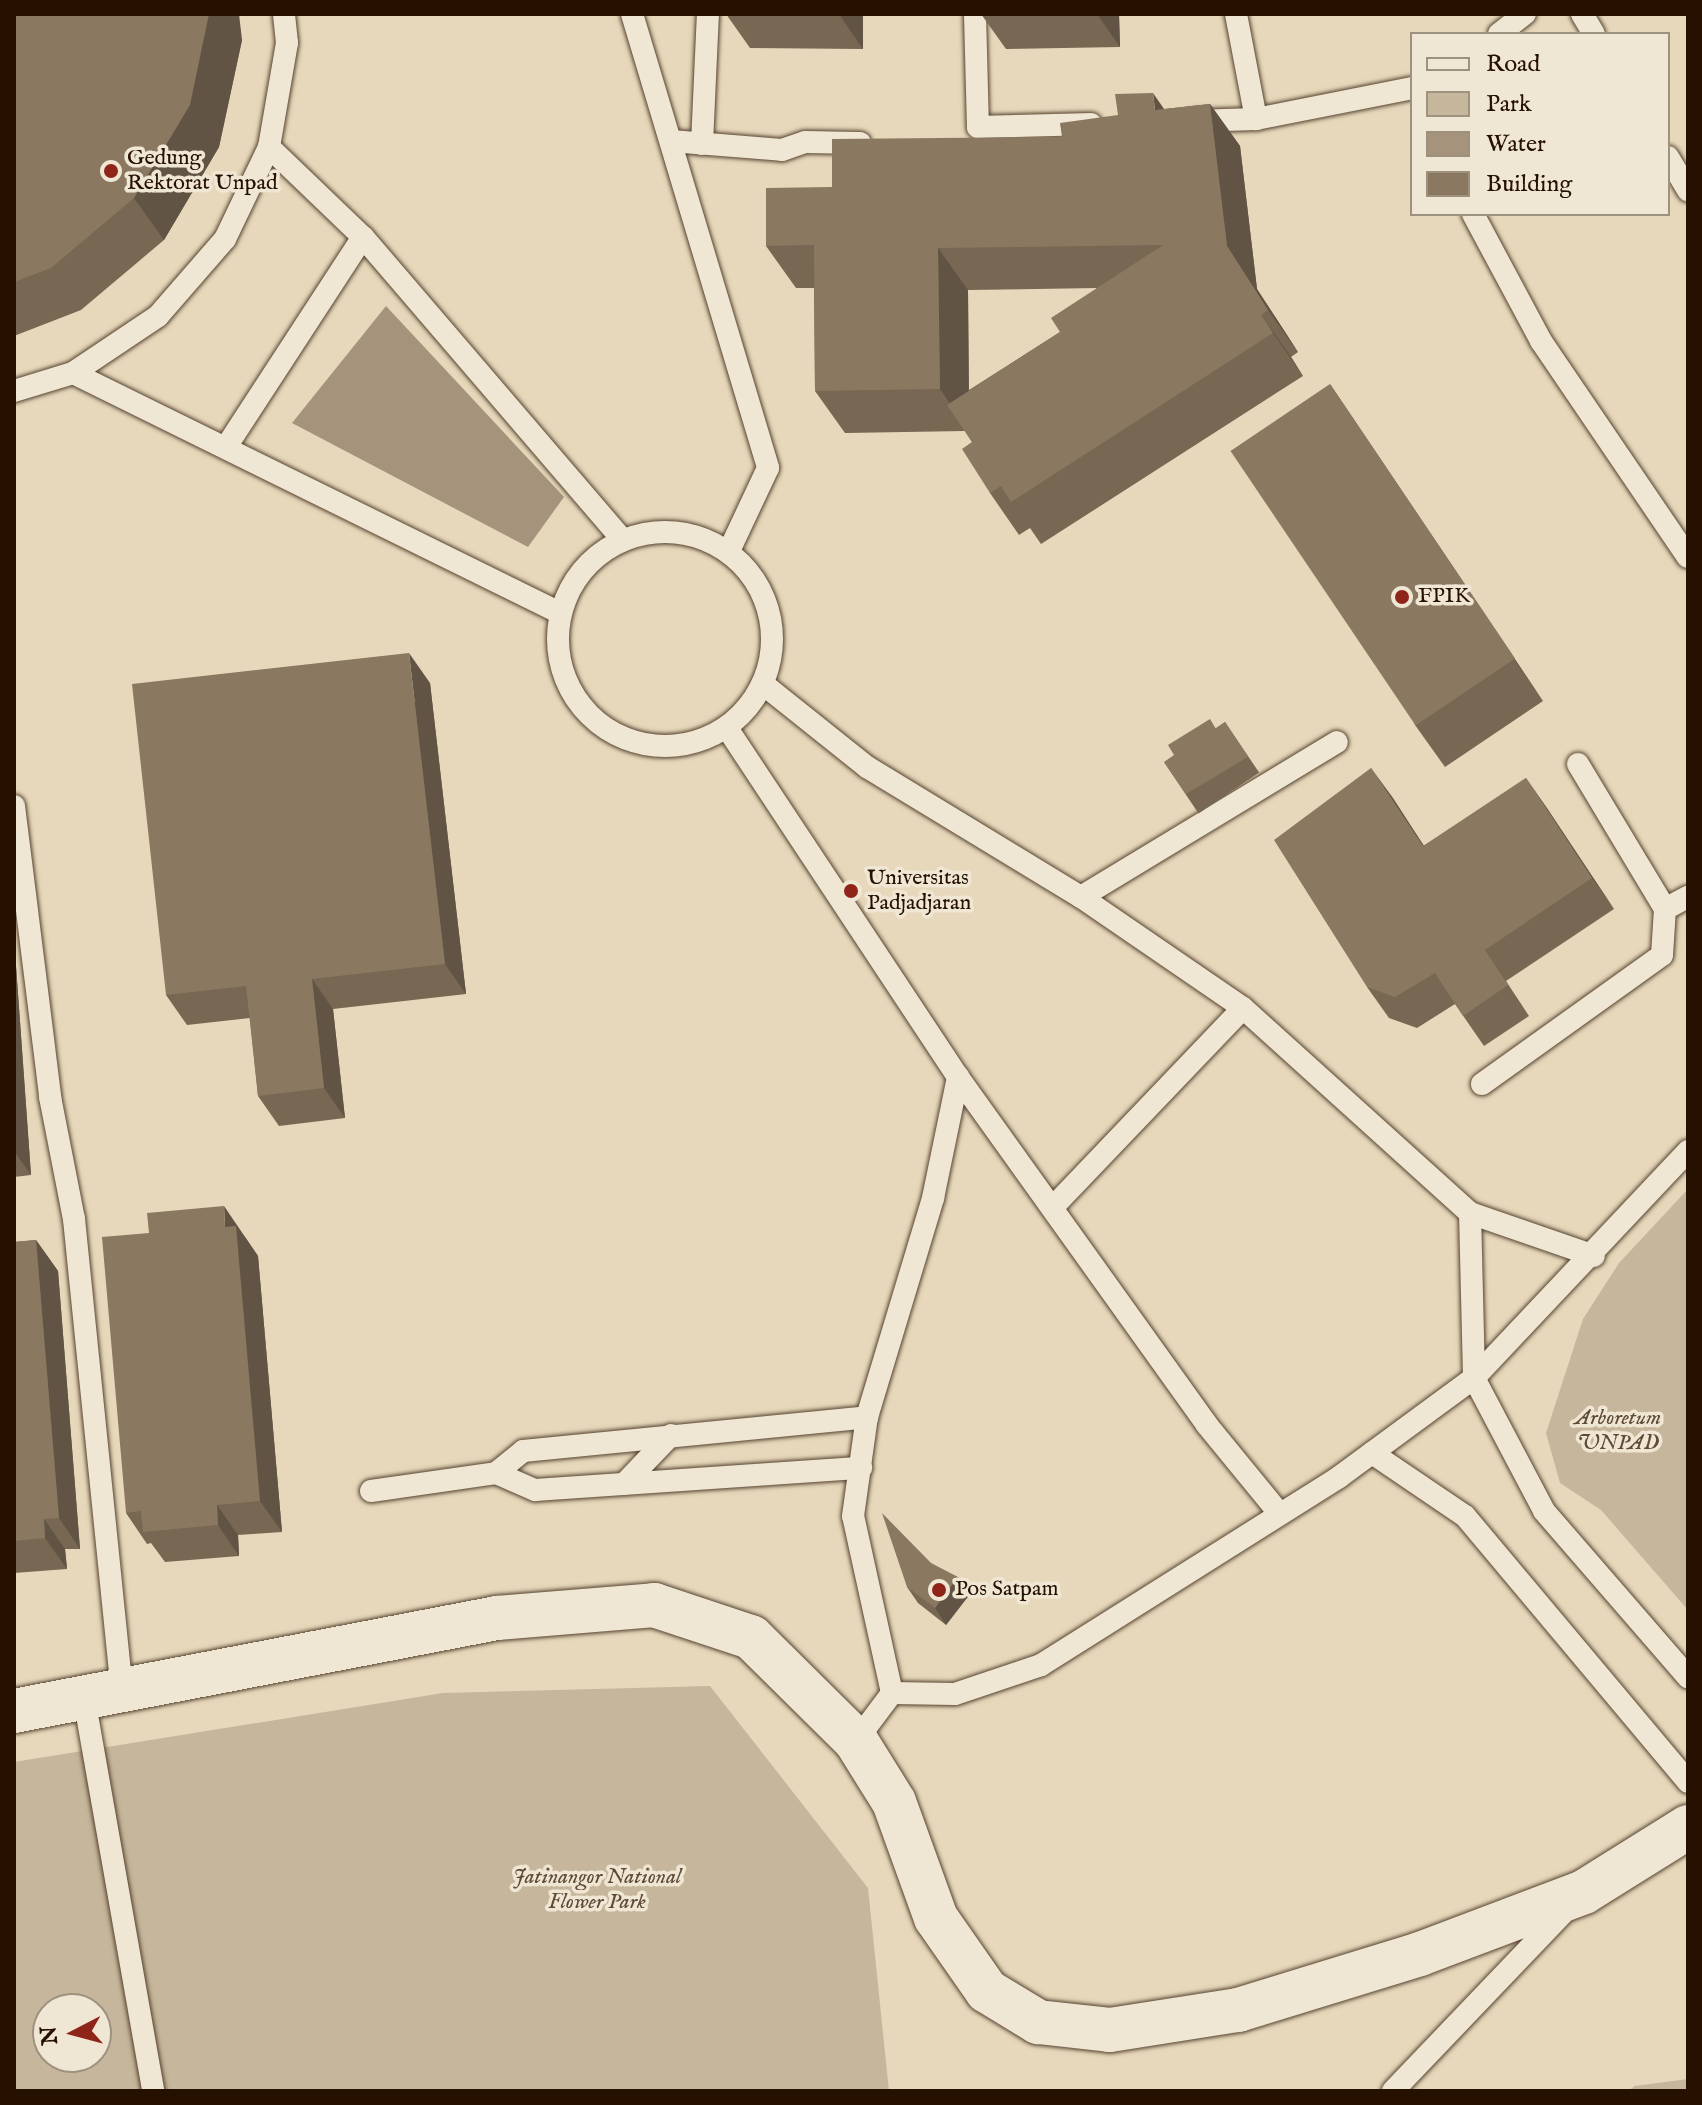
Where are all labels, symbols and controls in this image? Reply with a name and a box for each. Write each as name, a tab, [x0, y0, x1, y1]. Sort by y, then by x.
legend	[1410, 32, 1670, 216]
text: Road	[1486, 49, 1540, 80]
text: Park	[1486, 89, 1532, 120]
text: Water	[1486, 129, 1546, 160]
place label: Gedung Rektorat Unpad	[127, 145, 278, 196]
marker: Gedung Rektorat Unpad	[102, 162, 120, 180]
text: Building	[1486, 169, 1572, 200]
place label: FPIK	[1418, 584, 1470, 610]
marker: FPIK	[1393, 588, 1411, 606]
place label: Universitas Padjadjaran	[867, 865, 971, 916]
marker: Universitas Padjadjaran	[842, 882, 860, 900]
park label: Arboretum UNPAD	[1575, 1405, 1661, 1456]
place label: Pos Satpam	[955, 1577, 1058, 1603]
marker: Pos Satpam	[930, 1581, 948, 1599]
park label: Jatinangor National Flower Park	[513, 1864, 681, 1916]
north arrow	[32, 1993, 112, 2073]
text: N	[35, 2024, 65, 2046]

